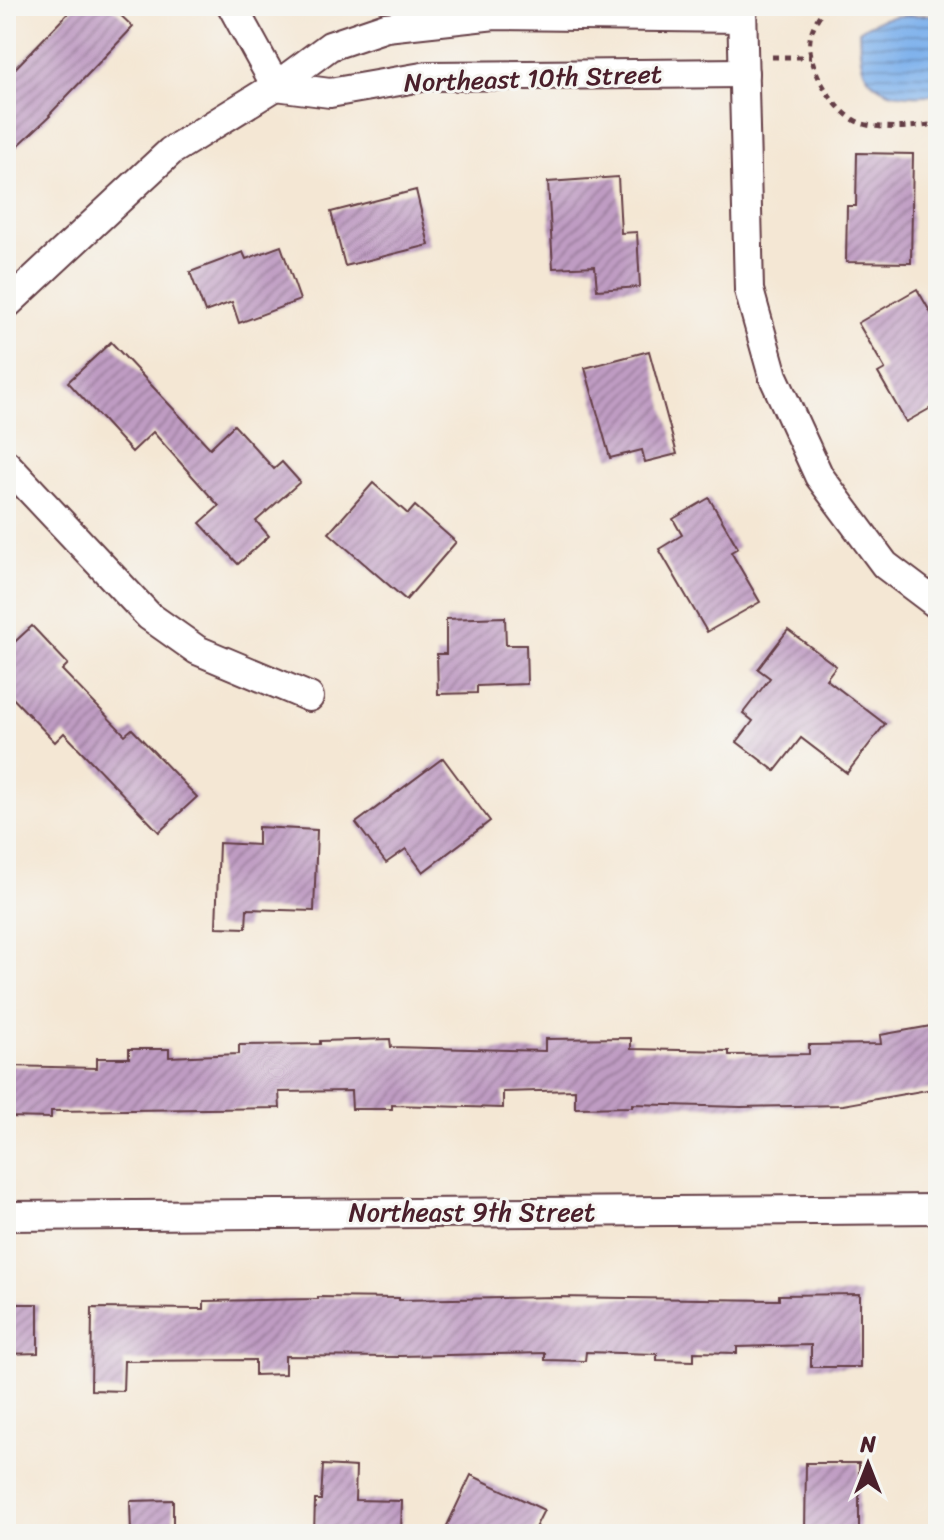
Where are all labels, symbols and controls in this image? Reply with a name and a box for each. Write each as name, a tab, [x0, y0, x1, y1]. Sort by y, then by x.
street label: Northeast 10th Street	[403, 51, 663, 105]
street label: Northeast 9th Street	[349, 1189, 595, 1235]
north arrow	[828, 1424, 908, 1504]
text: N	[859, 1425, 876, 1464]

